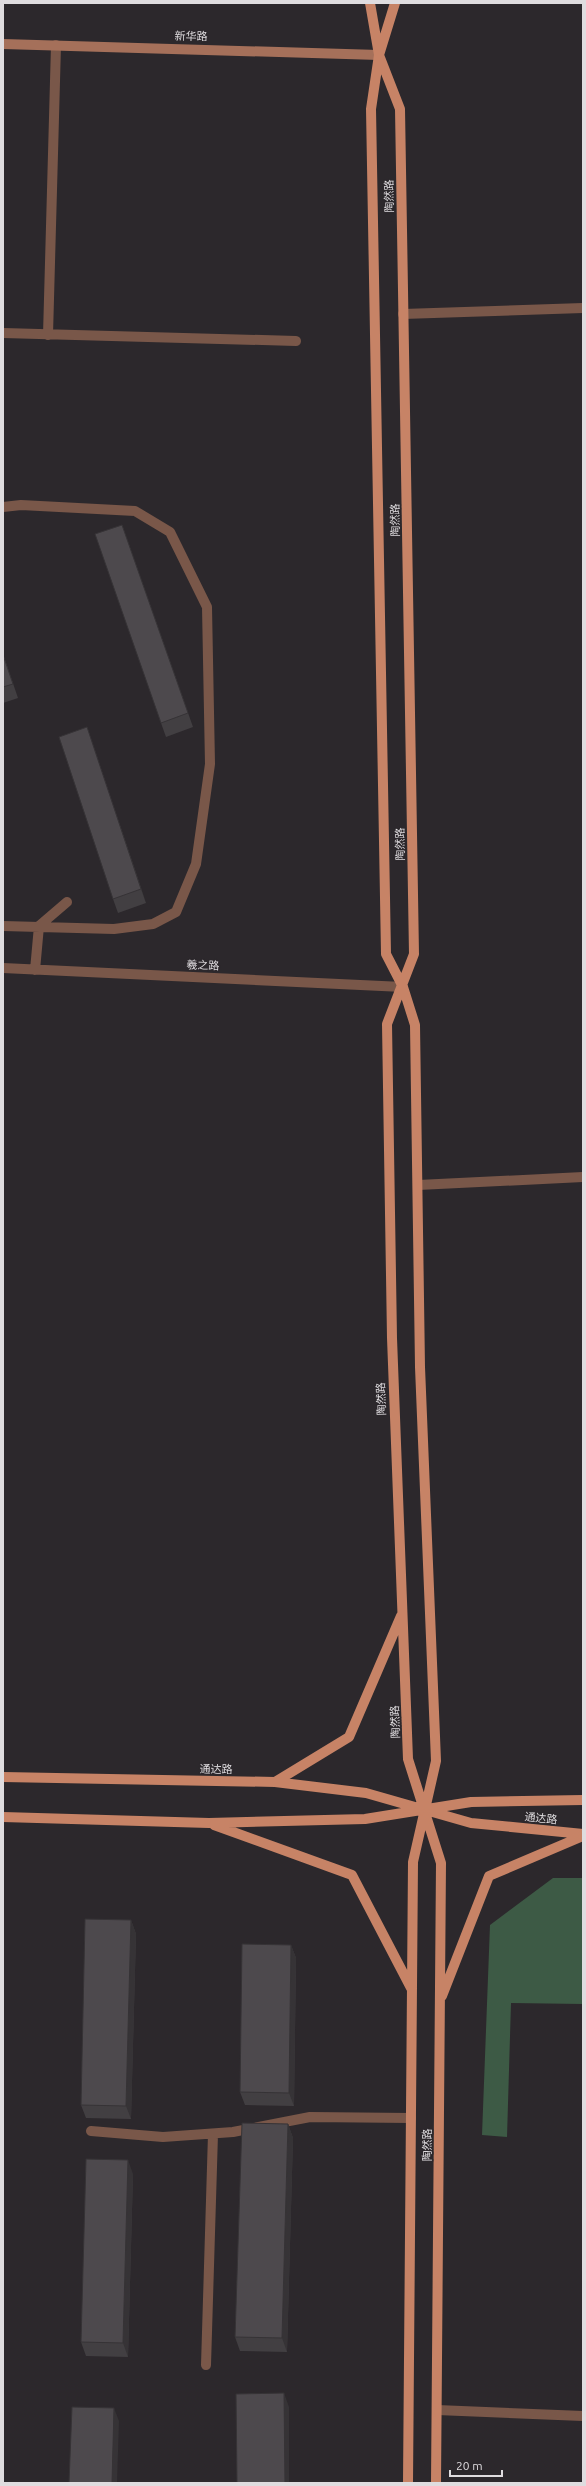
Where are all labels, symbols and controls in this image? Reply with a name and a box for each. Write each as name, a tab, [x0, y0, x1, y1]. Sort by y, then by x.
street label: 新华路	[174, 30, 208, 42]
street label: 陶然路	[383, 179, 395, 213]
street label: 陶然路	[389, 503, 401, 537]
street label: 陶然路	[394, 827, 406, 861]
street label: 羲之路	[186, 958, 220, 972]
street label: 陶然路	[374, 1382, 388, 1416]
street label: 陶然路	[388, 1705, 402, 1739]
street label: 通达路	[199, 1763, 233, 1775]
street label: 通达路	[524, 1810, 558, 1826]
street label: 陶然路	[421, 2129, 433, 2162]
scale bar	[450, 2452, 502, 2478]
text: 20 m	[456, 2459, 483, 2472]

